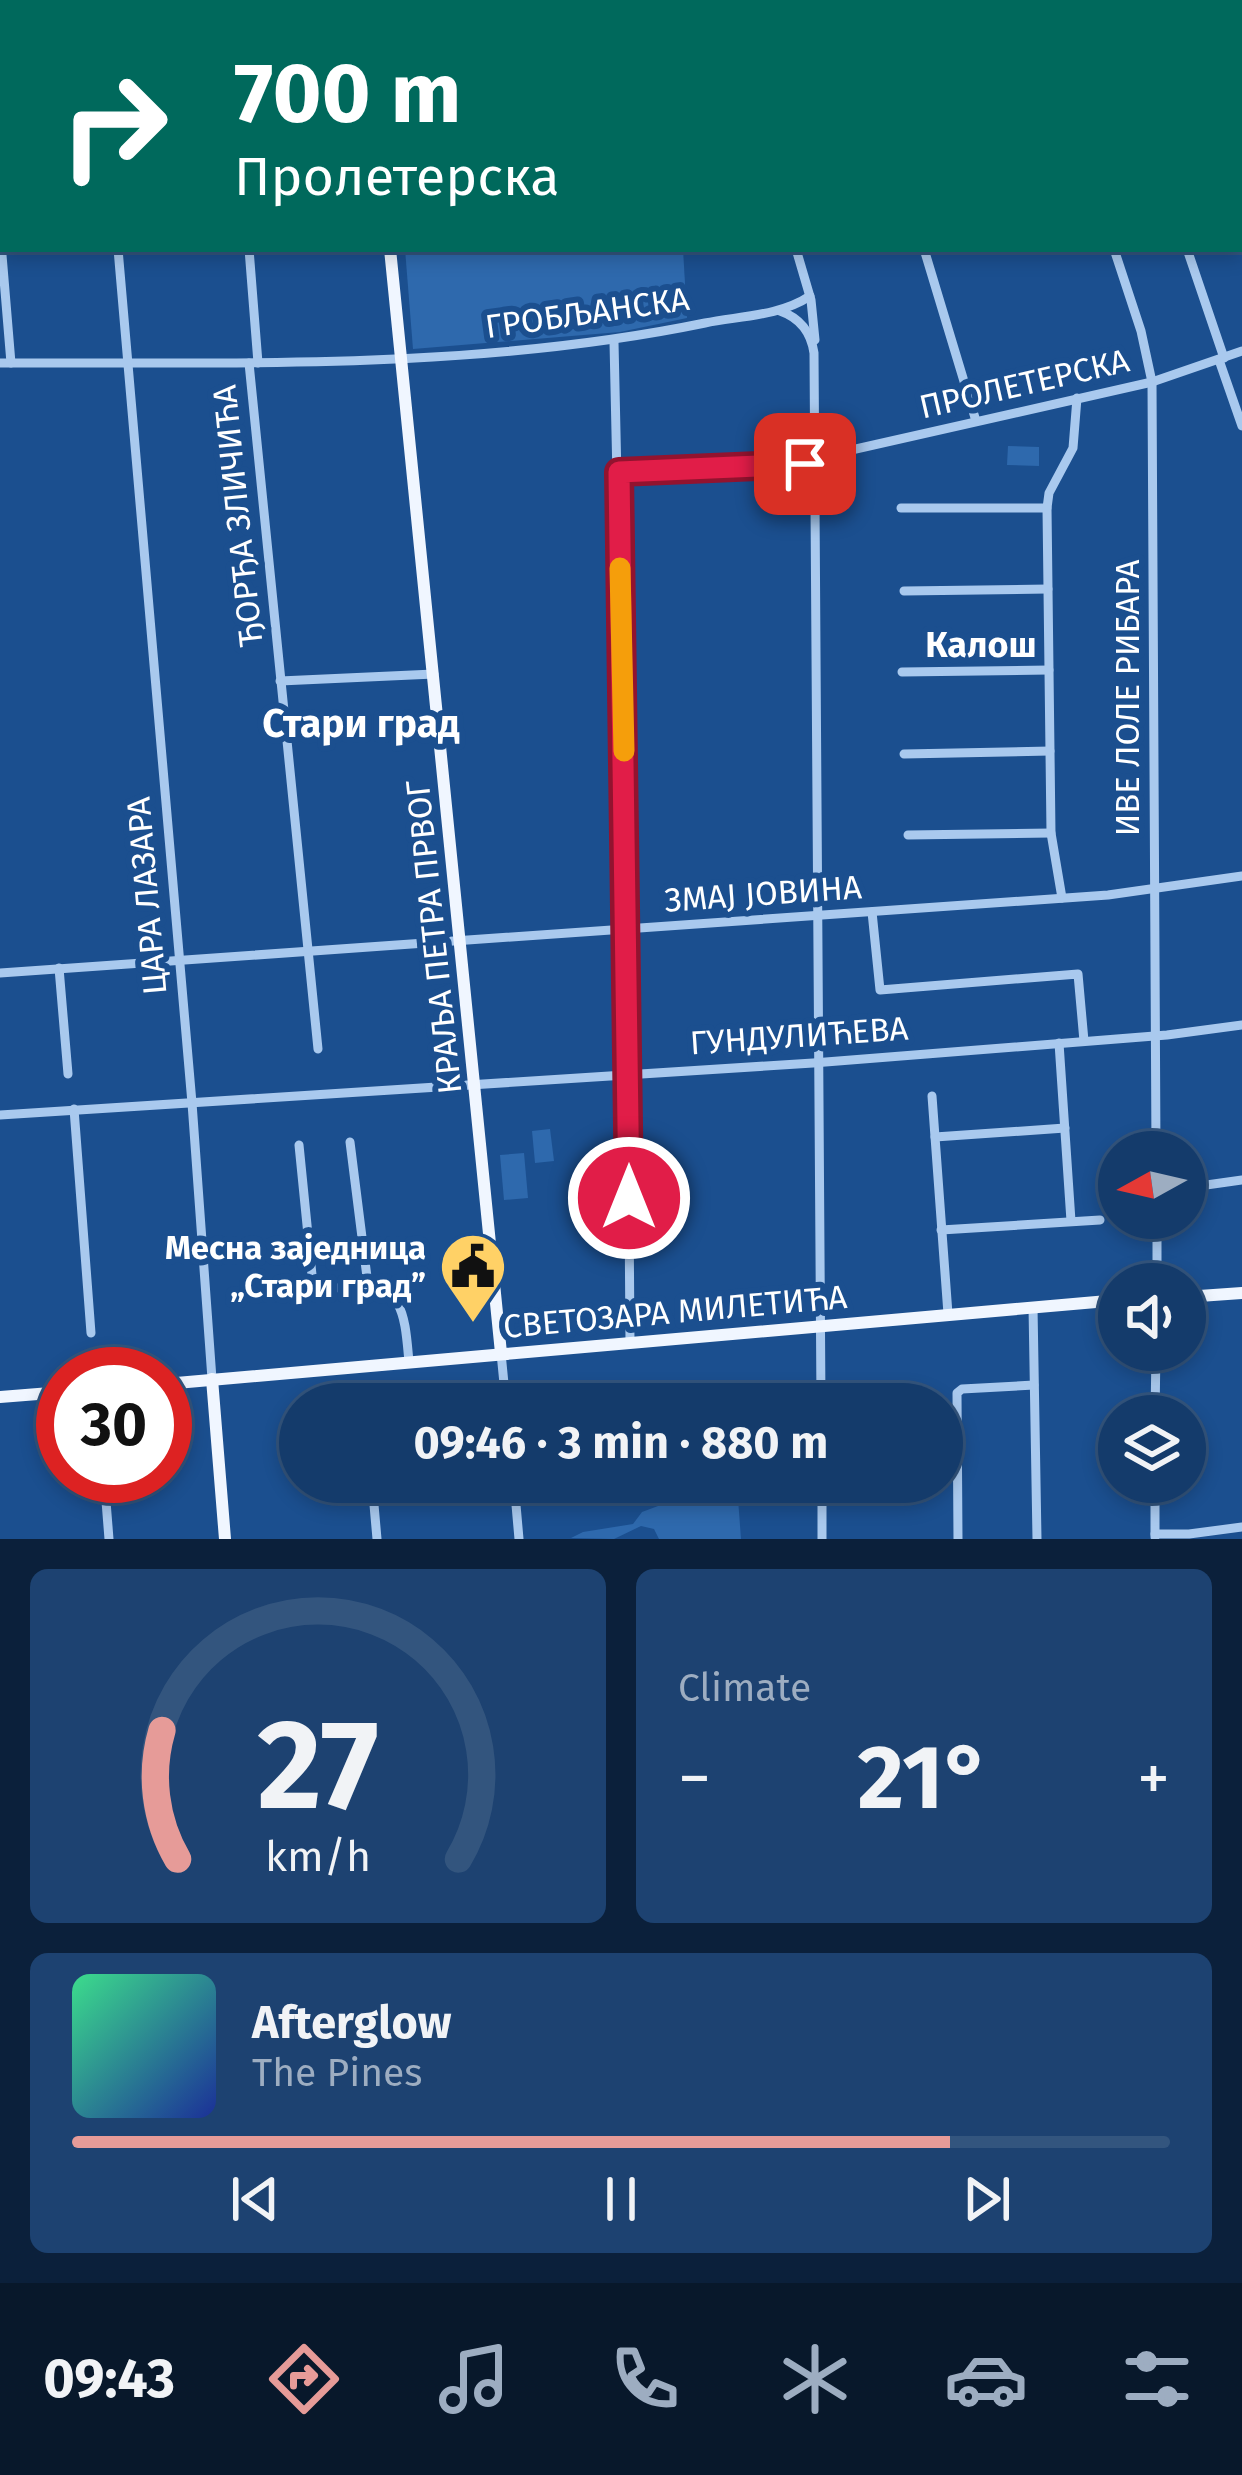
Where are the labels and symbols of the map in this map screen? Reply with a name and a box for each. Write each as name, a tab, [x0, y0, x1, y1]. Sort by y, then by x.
street label: ГРОБЉАНСКА	[483, 279, 692, 347]
street label: ПРОЛЕТЕРСКА	[916, 340, 1133, 428]
street label: ЂОРЂА ЗЛИЧИЋА	[204, 383, 272, 649]
pin	[754, 413, 856, 515]
street label: ИВЕ ЛОЛЕ РИБАРА	[1108, 560, 1148, 836]
district label: Калош	[925, 623, 1037, 667]
district label: Стари град	[262, 701, 460, 747]
street label: КРАЉА ПЕТРА ПРВОГ	[398, 778, 470, 1096]
street label: ЦАРА ЛАЗАРА	[118, 795, 176, 996]
street label: ЗМАЈ ЈОВИНА	[663, 867, 863, 921]
street label: ГУНДУЛИЋЕВА	[689, 1008, 910, 1064]
north arrow	[1098, 1131, 1206, 1239]
position arrow	[566, 1135, 692, 1261]
place label: Месна заједница „Стари град”	[165, 1228, 426, 1306]
public building icon: Месна заједница „Стари град”	[438, 1231, 508, 1325]
street label: СВЕТОЗАРА МИЛЕТИЋА	[502, 1277, 849, 1347]
speed limit sign: 30	[36, 1347, 192, 1503]

